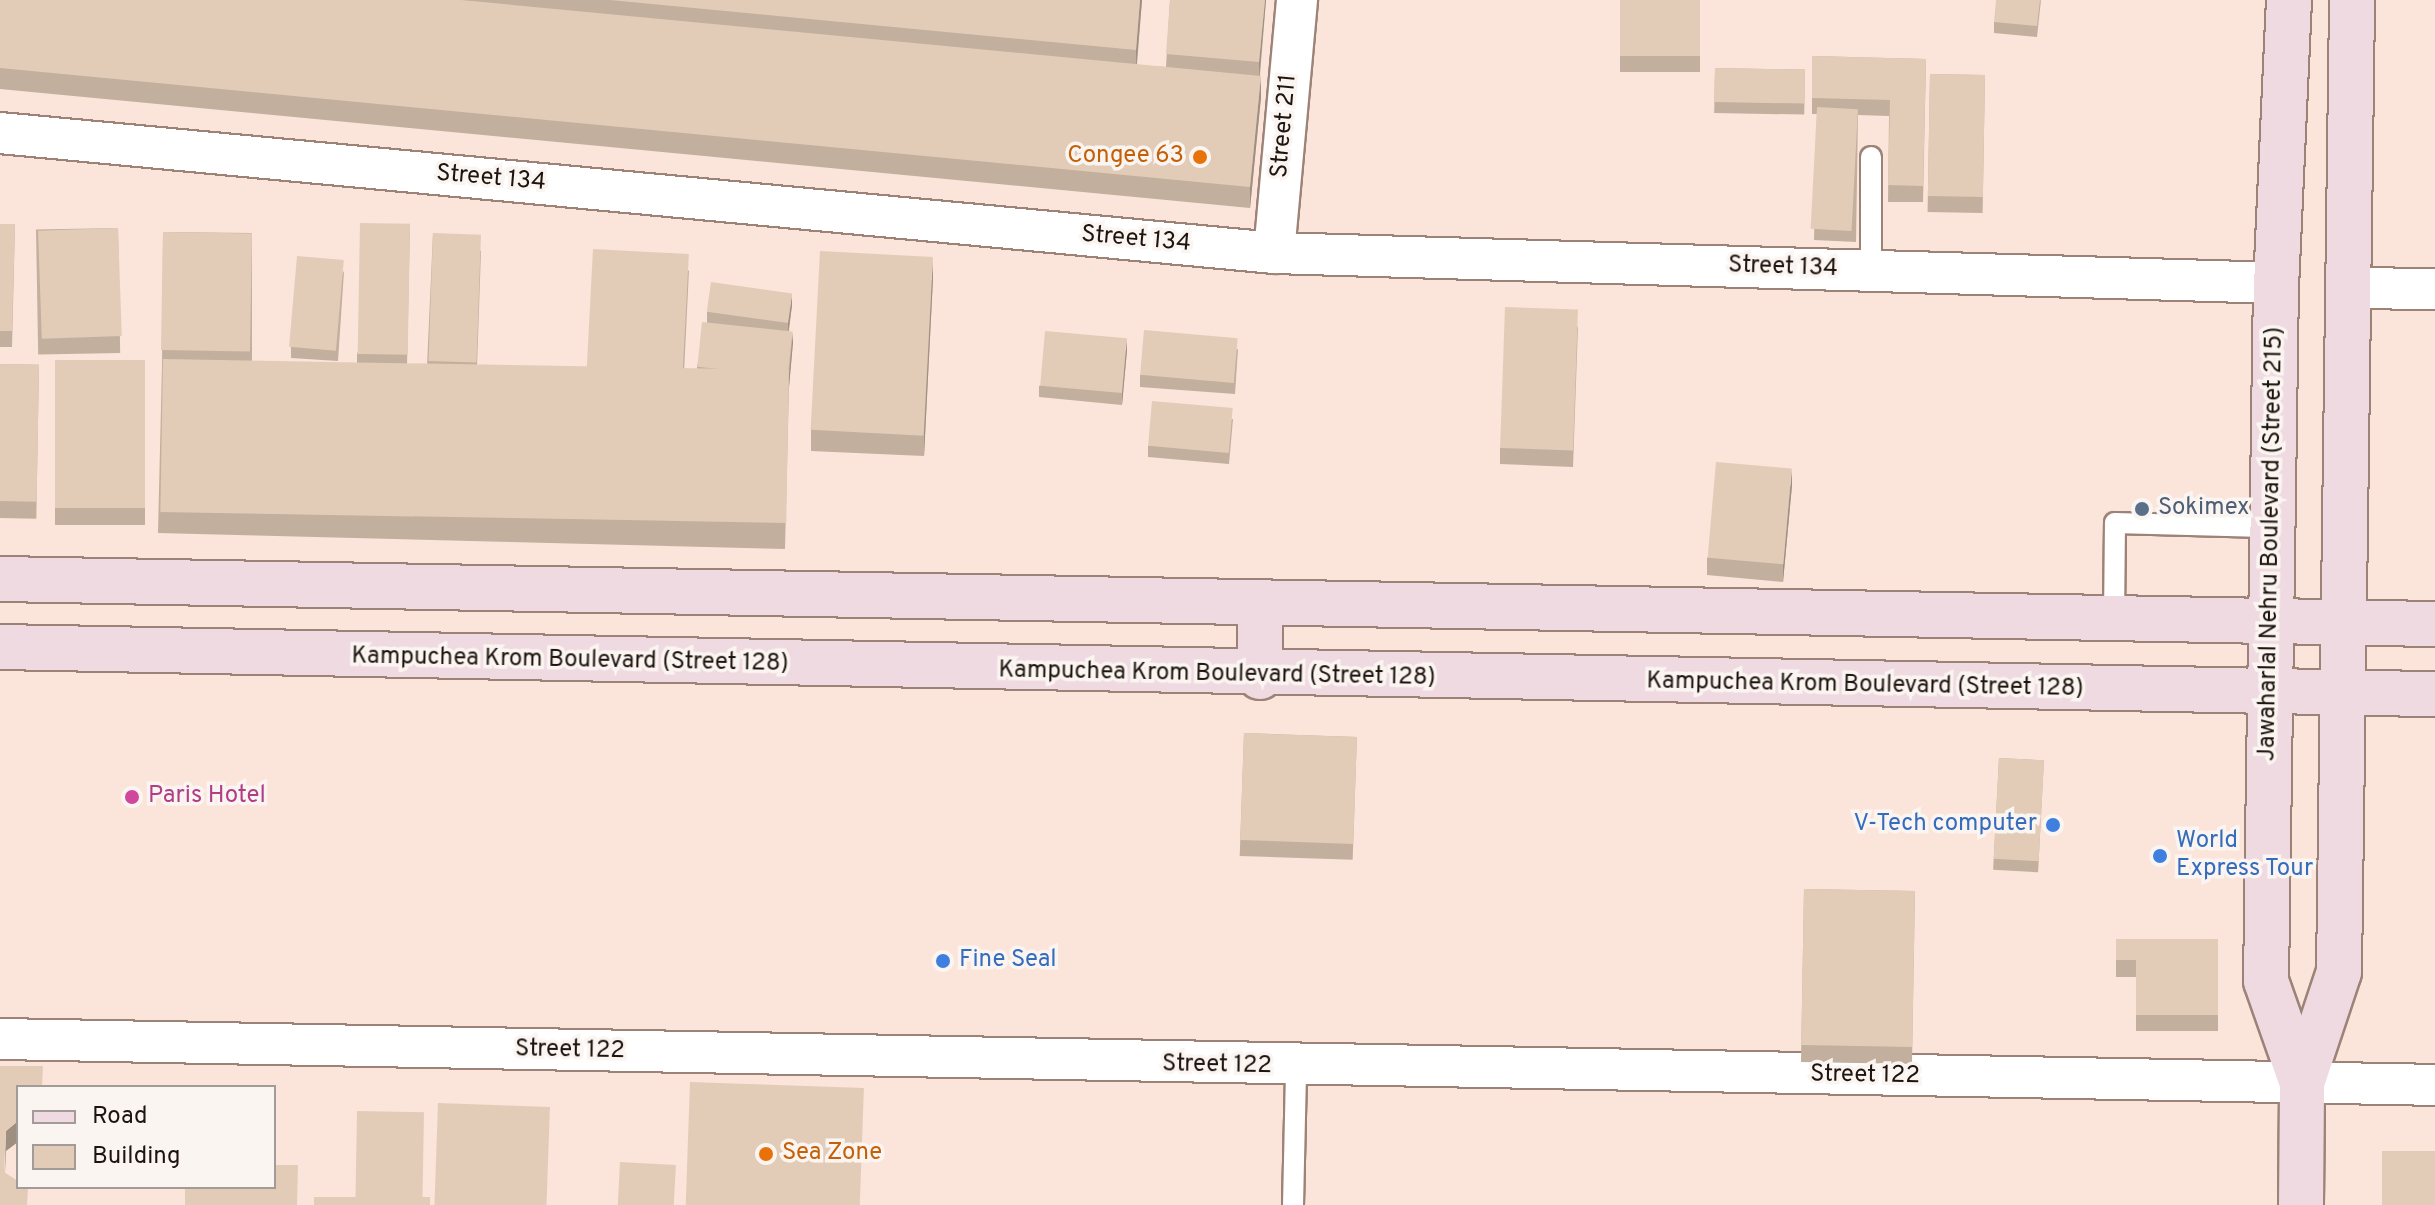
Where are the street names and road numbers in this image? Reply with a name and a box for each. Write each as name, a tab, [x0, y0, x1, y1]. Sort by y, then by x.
street label: Street 211	[1266, 73, 1304, 179]
street label: Street 134	[435, 160, 547, 198]
street label: Street 134	[1080, 221, 1192, 259]
street label: Street 134	[1728, 252, 1838, 284]
street label: Jawaharlal Nehru Boulevard (Street 215)	[2254, 326, 2290, 762]
street label: Kampuchea Krom Boulevard (Street 128)	[351, 643, 789, 679]
street label: Kampuchea Krom Boulevard (Street 128)	[998, 657, 1436, 693]
street label: Kampuchea Krom Boulevard (Street 128)	[1646, 668, 2084, 704]
street label: Street 122	[515, 1036, 625, 1066]
street label: Street 122	[1162, 1051, 1272, 1081]
street label: Street 122	[1810, 1061, 1920, 1091]

